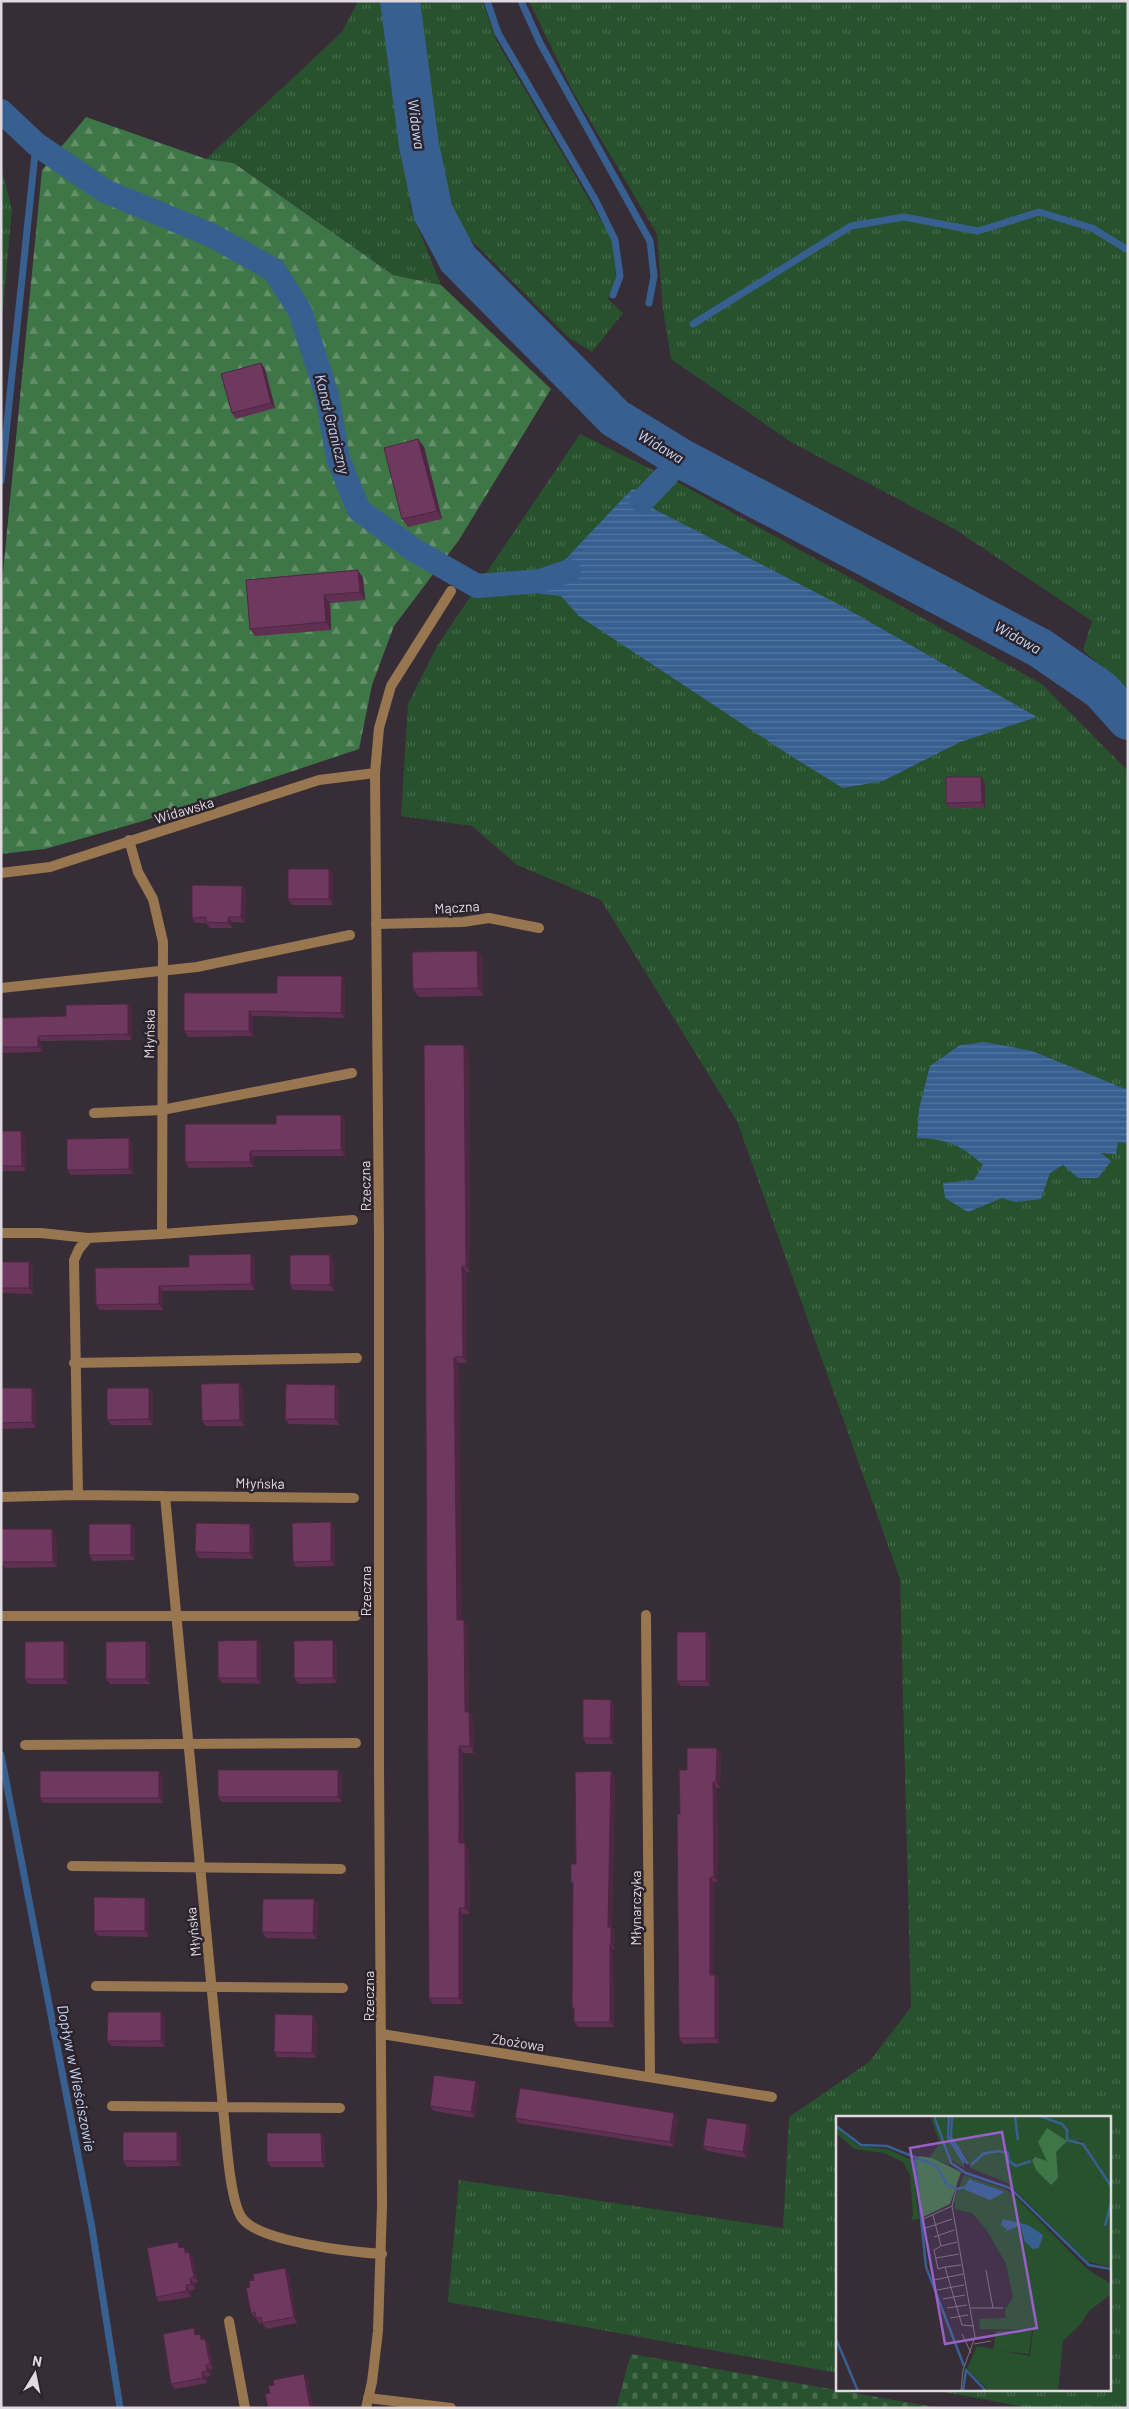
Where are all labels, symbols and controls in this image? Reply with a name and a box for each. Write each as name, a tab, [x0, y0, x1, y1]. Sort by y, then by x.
water label: Widawa	[405, 98, 429, 150]
water label: Kanał Graniczny	[312, 372, 354, 477]
water label: Widawa	[635, 425, 687, 467]
water label: Widawa	[992, 617, 1044, 657]
street label: Widawska	[152, 793, 216, 827]
street label: Mączna	[434, 897, 480, 917]
street label: Młyńska	[140, 1009, 158, 1059]
street label: Rzeczna	[356, 1161, 374, 1211]
street label: Młyńska	[235, 1474, 285, 1492]
street label: Rzeczna	[357, 1566, 374, 1616]
street label: Młynarczyka	[627, 1870, 644, 1946]
street label: Młyńska	[182, 1906, 204, 1958]
street label: Rzeczna	[360, 1971, 377, 2021]
water label: Dopływ w Wieściszowie	[54, 2003, 100, 2153]
street label: Zbożowa	[490, 2029, 546, 2055]
inset map	[836, 2116, 1112, 2392]
north arrow	[10, 2349, 60, 2399]
text: N	[31, 2352, 43, 2370]

